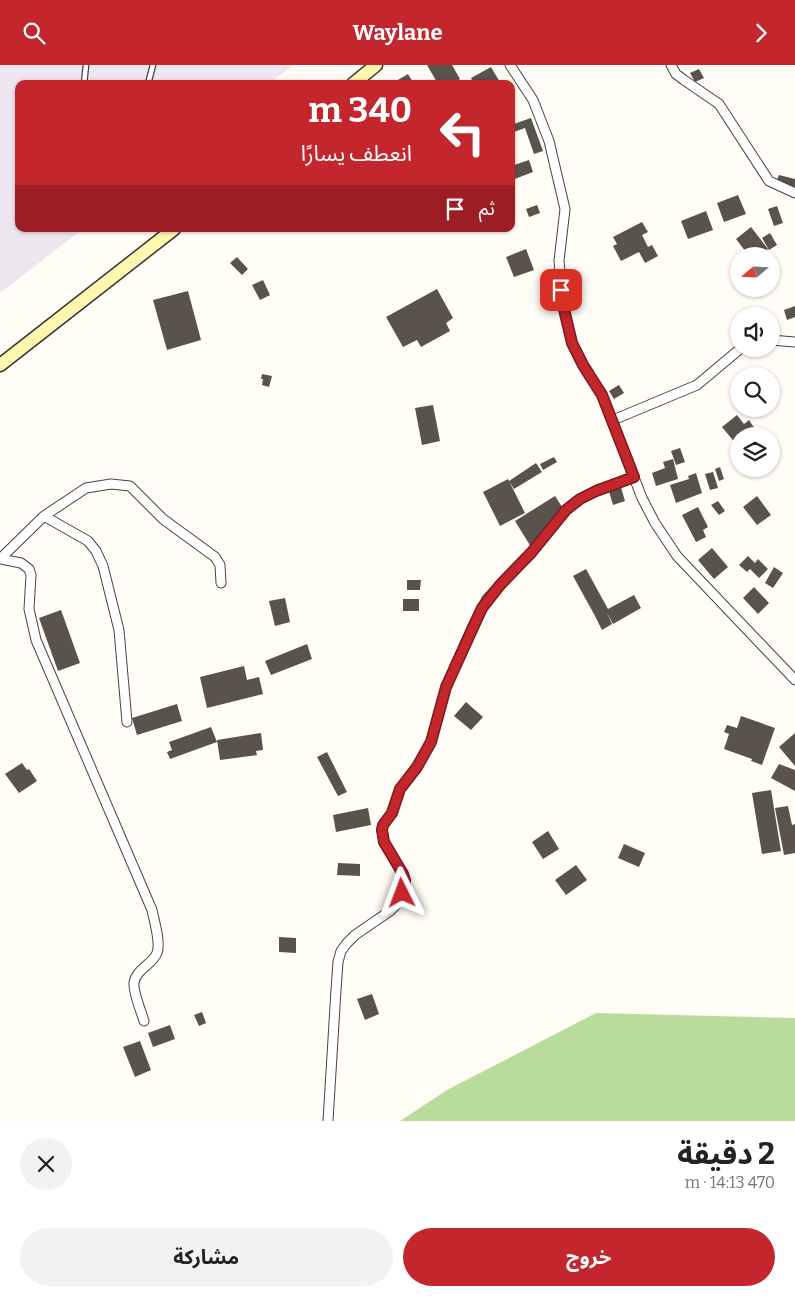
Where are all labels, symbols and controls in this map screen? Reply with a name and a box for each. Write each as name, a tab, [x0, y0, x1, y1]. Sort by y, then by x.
icon: search	[20, 19, 48, 47]
text: Waylane	[352, 19, 443, 46]
icon: forward	[747, 19, 775, 47]
text: 340 m	[309, 89, 412, 131]
icon: left	[430, 100, 495, 165]
text: انعطف يسارًا	[301, 140, 412, 167]
icon: arrive	[441, 195, 469, 223]
text: ثم	[479, 197, 495, 220]
north arrow	[730, 247, 780, 297]
map controls	[730, 247, 780, 477]
pin	[540, 269, 582, 311]
icon: arrive	[547, 276, 575, 304]
button: sound	[730, 307, 780, 357]
button: search	[730, 367, 780, 417]
button: layers	[730, 427, 780, 477]
position arrow	[375, 866, 427, 918]
text: 2 دقيقة	[677, 1136, 775, 1172]
button: close	[20, 1138, 72, 1190]
text: 470 m · 14:13	[685, 1173, 775, 1192]
button: مشاركة	[20, 1228, 393, 1286]
button: خروج	[403, 1228, 775, 1286]

